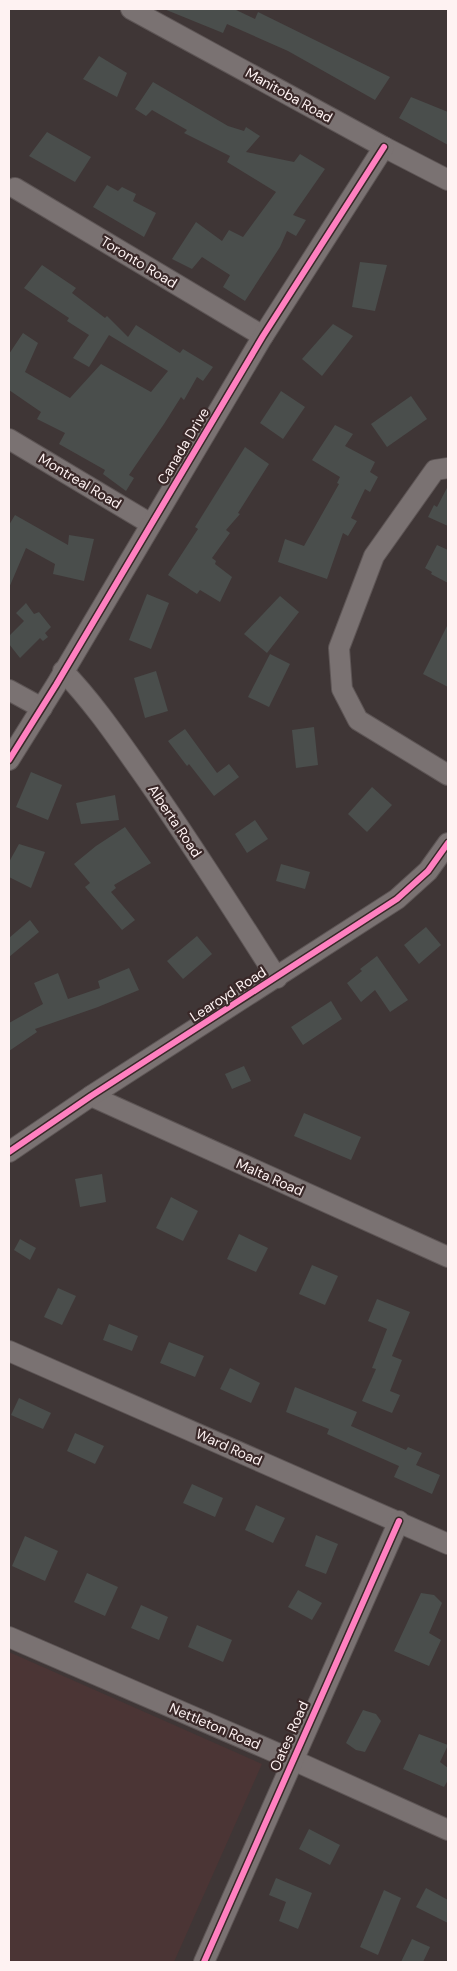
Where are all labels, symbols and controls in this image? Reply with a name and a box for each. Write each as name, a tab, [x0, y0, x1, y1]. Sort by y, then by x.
street label: Manitoba Road	[242, 64, 336, 126]
street label: Toronto Road	[97, 232, 181, 292]
street label: Canada Drive	[153, 404, 213, 488]
street label: Montreal Road	[35, 449, 125, 513]
street label: Alberta Road	[144, 781, 206, 861]
street label: Learoyd Road	[186, 963, 270, 1025]
street label: Malta Road	[233, 1154, 307, 1200]
street label: Ward Road	[193, 1424, 265, 1470]
street label: Oates Road	[266, 1698, 312, 1774]
street label: Nettleton Road	[167, 1699, 263, 1753]

